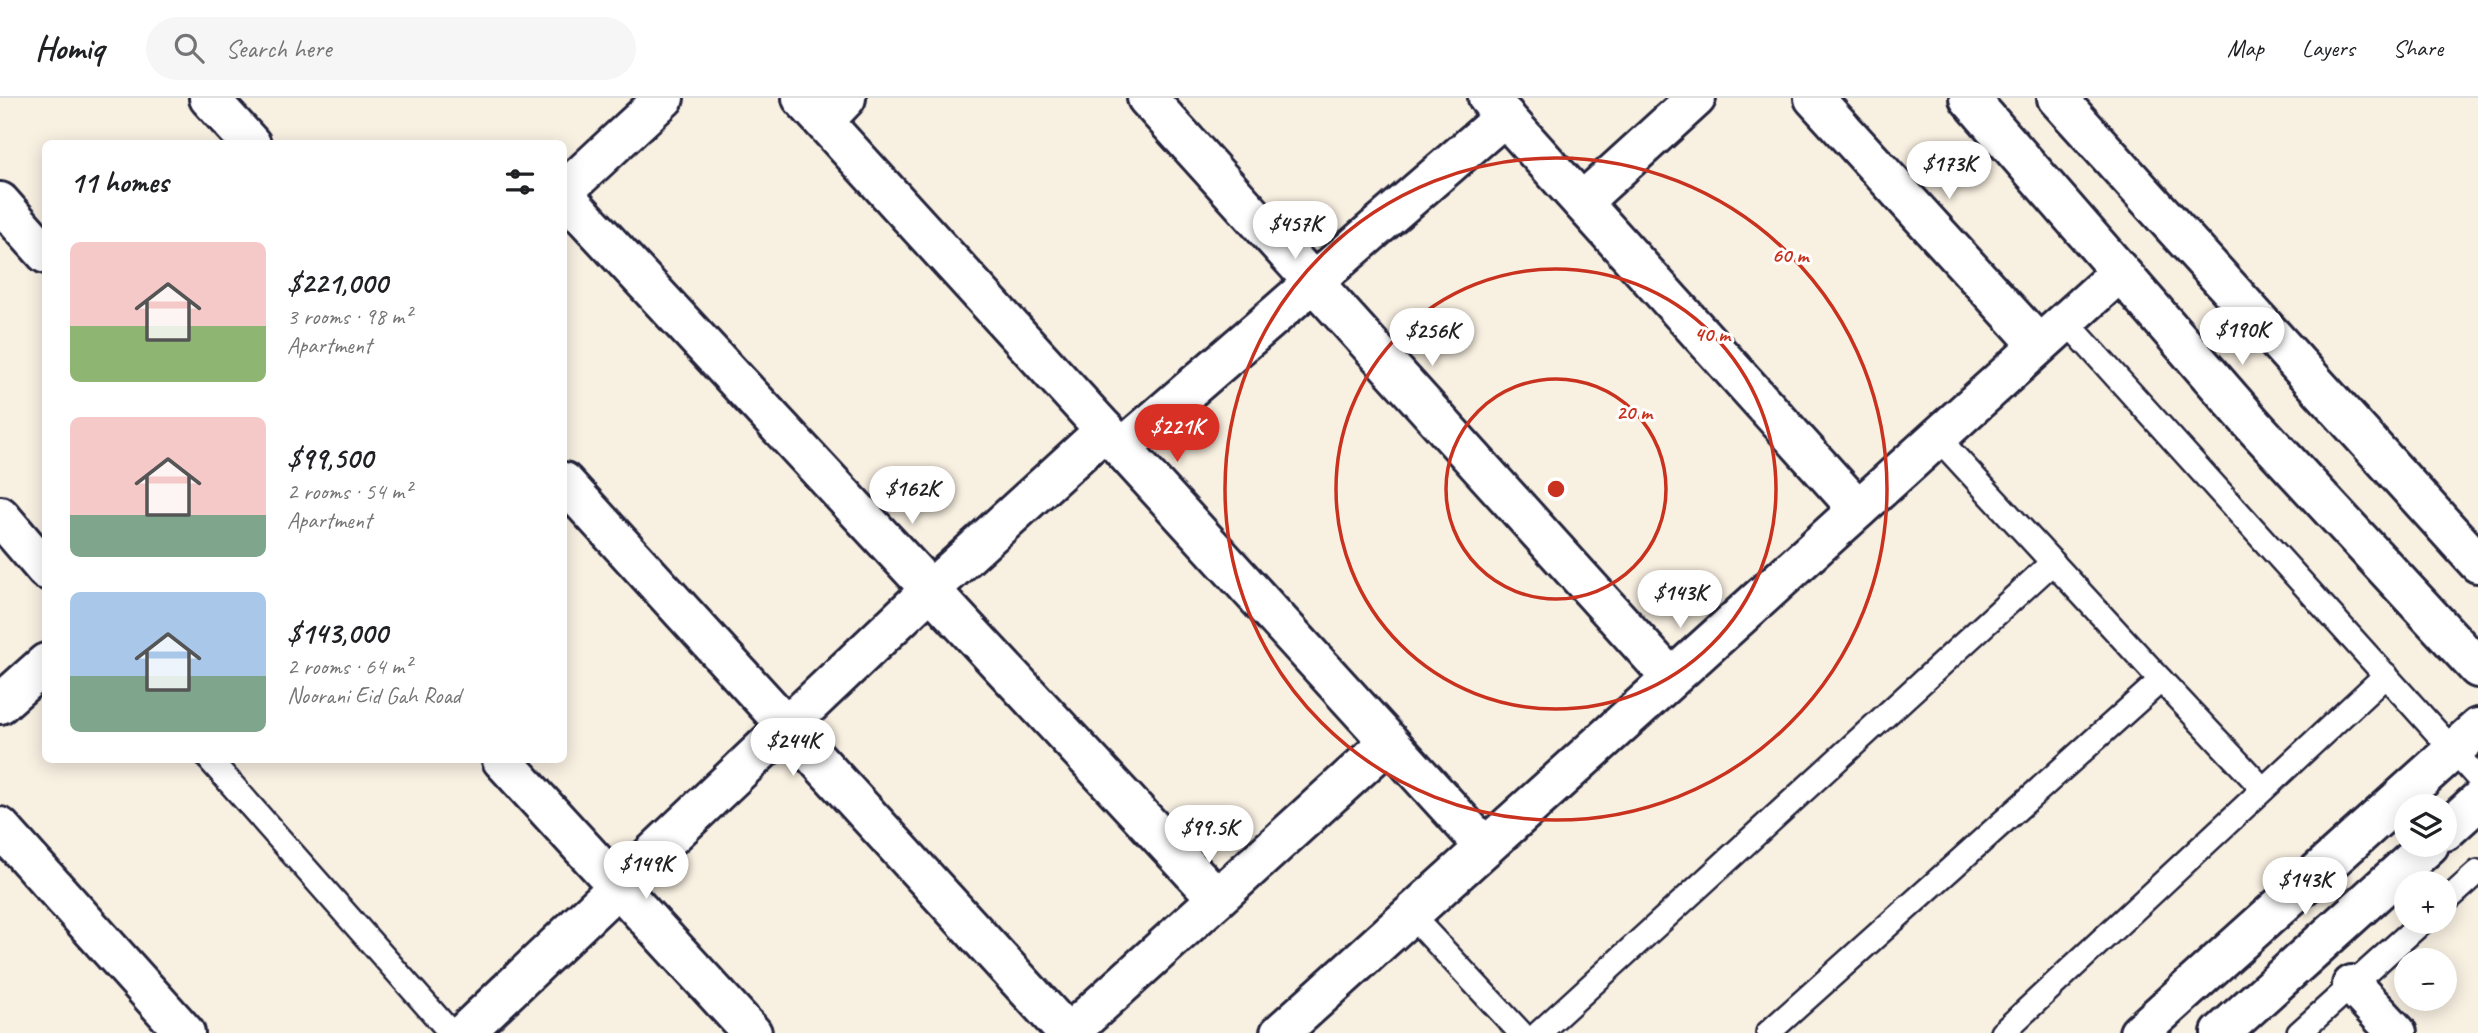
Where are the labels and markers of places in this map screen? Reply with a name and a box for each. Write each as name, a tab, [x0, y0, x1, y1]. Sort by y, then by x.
pin: $173K	[1900, 141, 1998, 201]
pin: $457K	[1246, 202, 1344, 261]
pin: $256K	[1383, 308, 1481, 368]
pin: $190K	[2193, 308, 2291, 367]
pin: $221K	[1128, 404, 1226, 464]
pin: $162K	[863, 466, 961, 526]
centre of rings	[1544, 477, 1568, 501]
pin: $143K	[1631, 570, 1729, 630]
pin: $244K	[744, 718, 842, 778]
pin: $99.5K	[1152, 806, 1266, 865]
pin: $149K	[597, 842, 695, 901]
pin: $143K	[2256, 858, 2354, 917]

